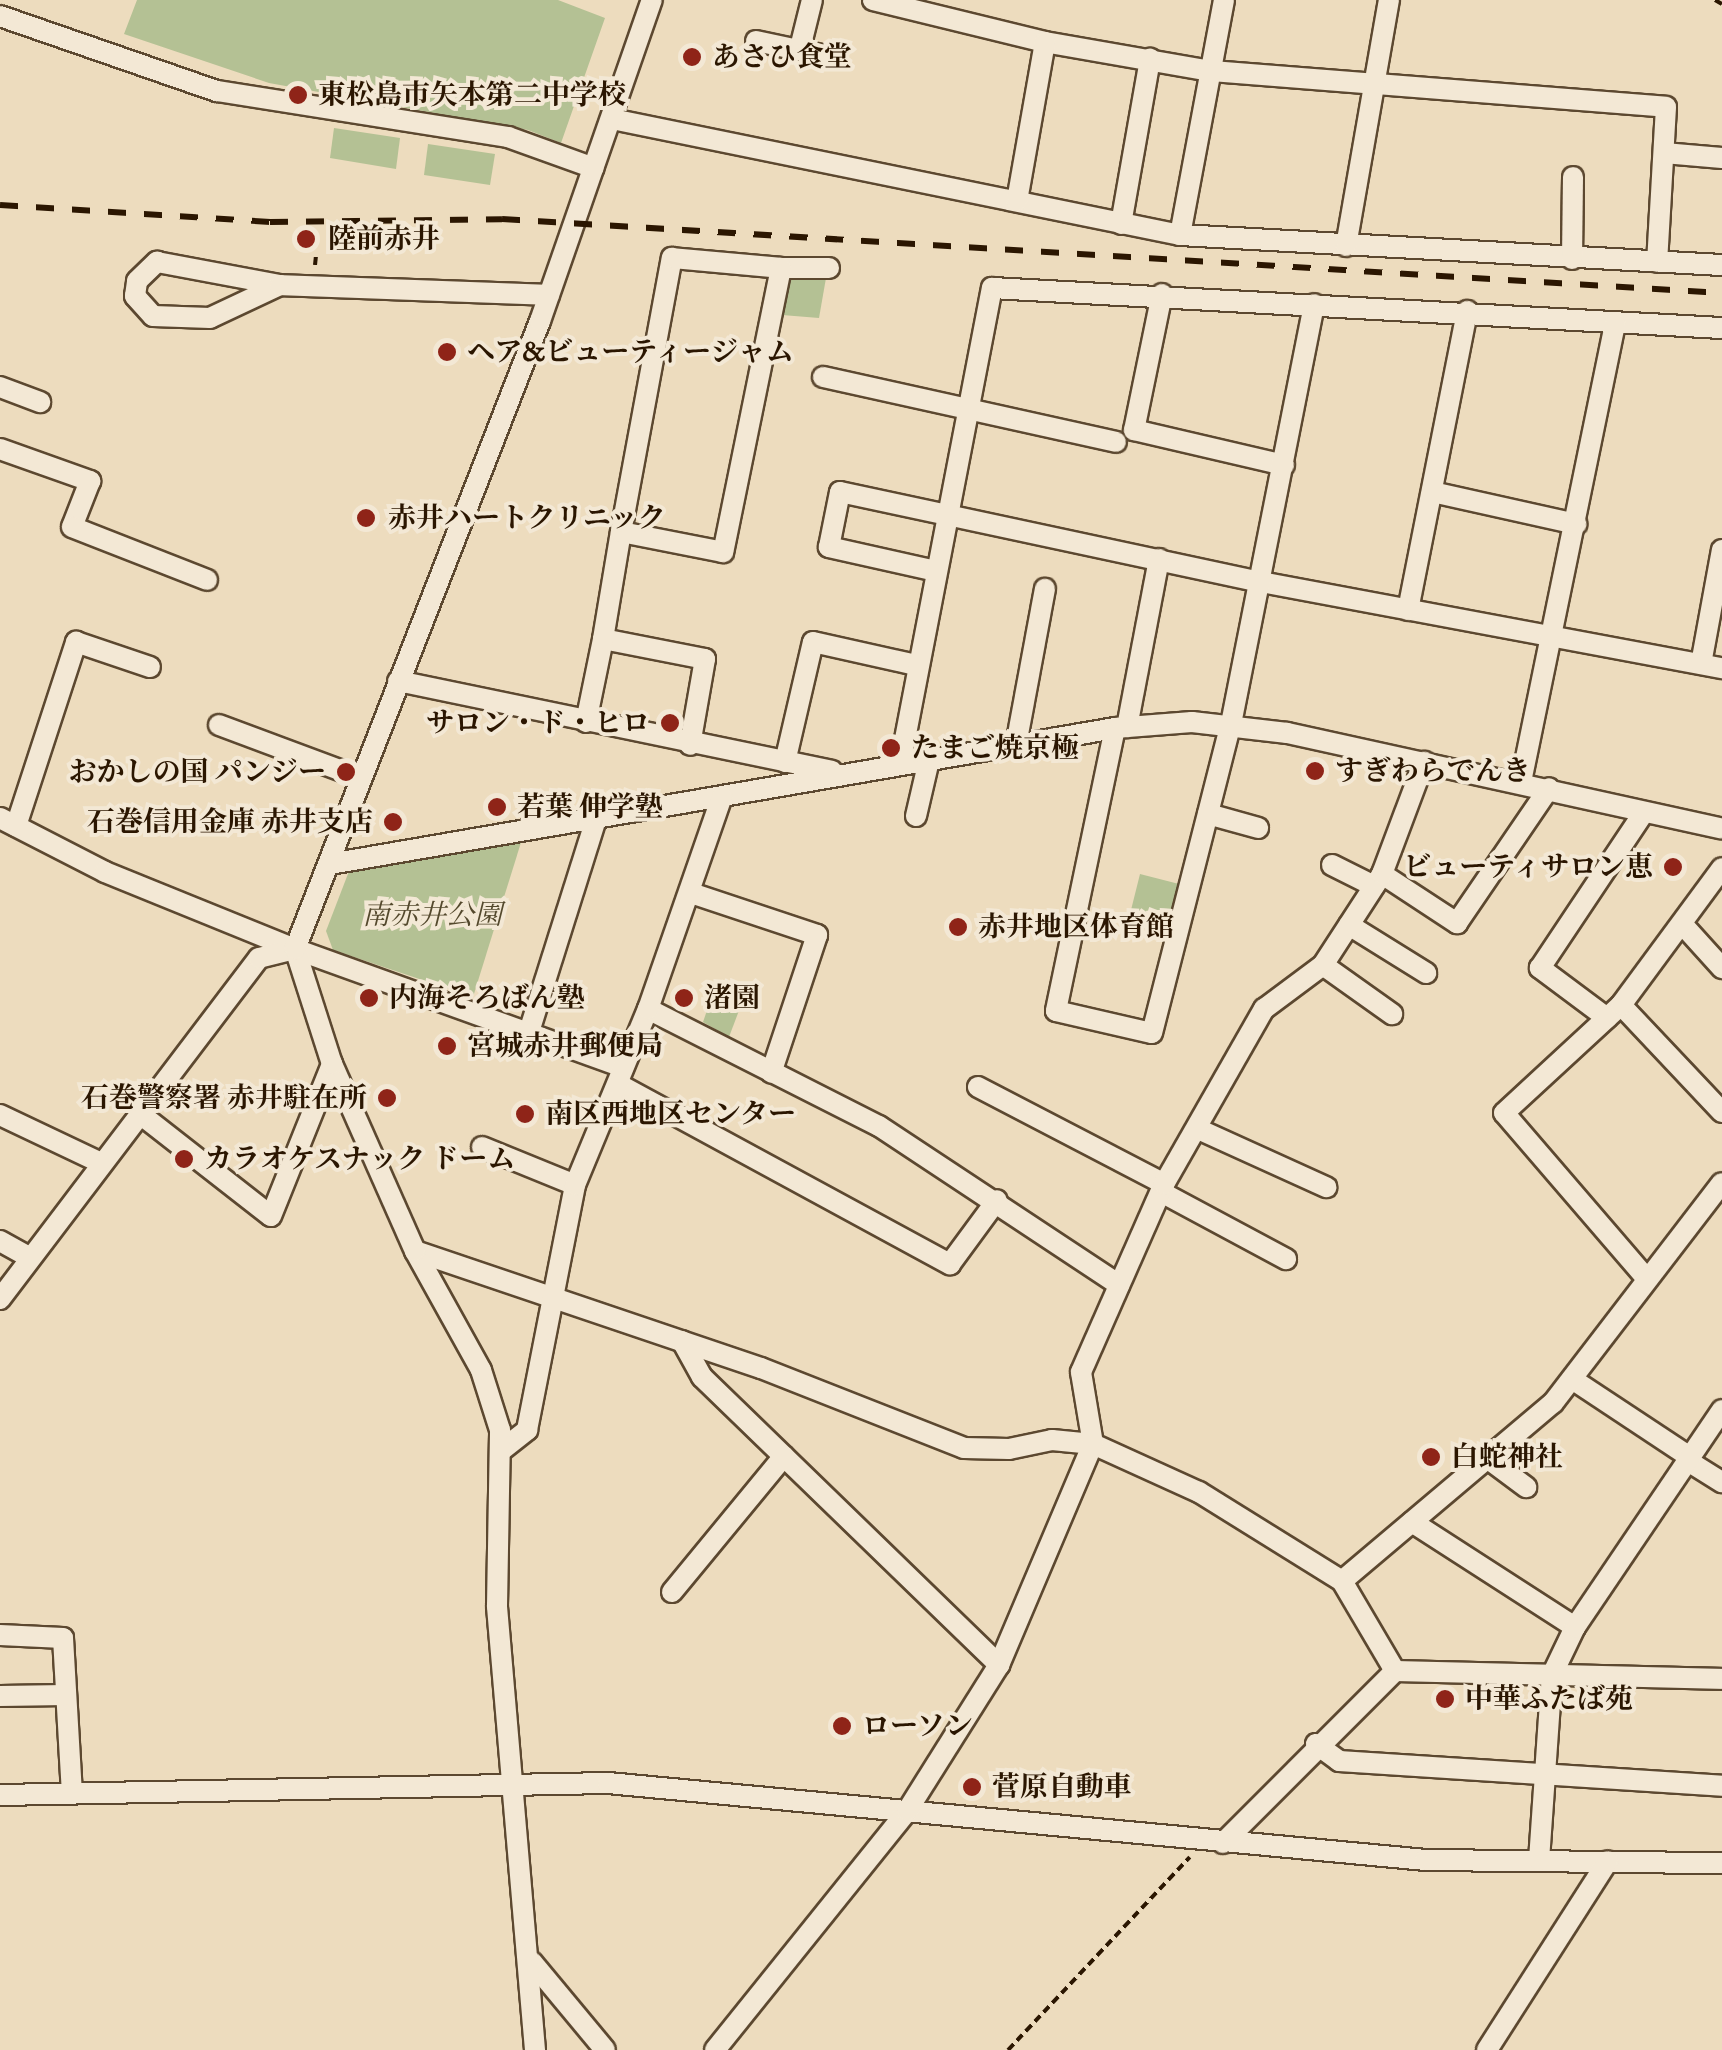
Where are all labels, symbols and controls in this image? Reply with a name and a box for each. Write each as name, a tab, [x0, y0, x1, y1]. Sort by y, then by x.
place label: あさひ食堂	[712, 40, 852, 74]
marker: あさひ食堂	[681, 46, 703, 68]
place label: 東松島市矢本第二中学校	[318, 78, 626, 112]
marker: 東松島市矢本第二中学校	[287, 84, 309, 106]
place label: 陸前赤井	[328, 222, 440, 256]
marker: 陸前赤井	[293, 226, 319, 252]
place label: ヘア&ビューティージャム	[467, 335, 798, 369]
marker: ヘア&ビューティージャム	[436, 341, 458, 363]
place label: 赤井ハートクリニック	[388, 501, 668, 535]
marker: 赤井ハートクリニック	[353, 505, 379, 531]
place label: サロン・ド・ヒロ	[426, 706, 650, 740]
marker: サロン・ド・ヒロ	[659, 712, 681, 734]
place label: たまご焼京極	[911, 731, 1079, 765]
marker: たまご焼京極	[880, 737, 902, 759]
place label: すぎわらでんき	[1335, 754, 1531, 788]
place label: おかしの国 パンジー	[68, 755, 326, 789]
marker: すぎわらでんき	[1304, 760, 1326, 782]
marker: おかしの国 パンジー	[335, 761, 357, 783]
place label: 若葉 伸学塾	[517, 790, 663, 824]
marker: 若葉 伸学塾	[486, 796, 508, 818]
place label: 石巻信用金庫 赤井支店	[87, 805, 373, 839]
marker: 石巻信用金庫 赤井支店	[382, 811, 404, 833]
place label: ビューティサロン恵	[1401, 850, 1653, 884]
marker: ビューティサロン恵	[1662, 856, 1684, 878]
park label: 南赤井公園	[362, 898, 502, 932]
place label: 赤井地区体育館	[978, 910, 1174, 944]
marker: 赤井地区体育館	[947, 916, 969, 938]
place label: 内海そろばん塾	[389, 981, 585, 1015]
place label: 渚園	[704, 981, 760, 1015]
marker: 内海そろばん塾	[358, 987, 380, 1009]
marker: 渚園	[673, 987, 695, 1009]
place label: 宮城赤井郵便局	[467, 1029, 663, 1063]
marker: 宮城赤井郵便局	[436, 1035, 458, 1057]
place label: 石巻警察署 赤井駐在所	[81, 1081, 367, 1115]
marker: 石巻警察署 赤井駐在所	[376, 1087, 398, 1109]
place label: 南区西地区センター	[545, 1097, 797, 1131]
marker: 南区西地区センター	[514, 1103, 536, 1125]
place label: カラオケスナック ドーム	[204, 1142, 518, 1176]
marker: カラオケスナック ドーム	[173, 1148, 195, 1170]
place label: 白蛇神社	[1451, 1440, 1563, 1474]
marker: 白蛇神社	[1420, 1446, 1442, 1468]
place label: 中華ふたば苑	[1465, 1682, 1633, 1716]
marker: 中華ふたば苑	[1434, 1688, 1456, 1710]
place label: ローソン	[862, 1709, 974, 1743]
marker: ローソン	[831, 1715, 853, 1737]
place label: 菅原自動車	[992, 1770, 1132, 1804]
marker: 菅原自動車	[961, 1776, 983, 1798]

